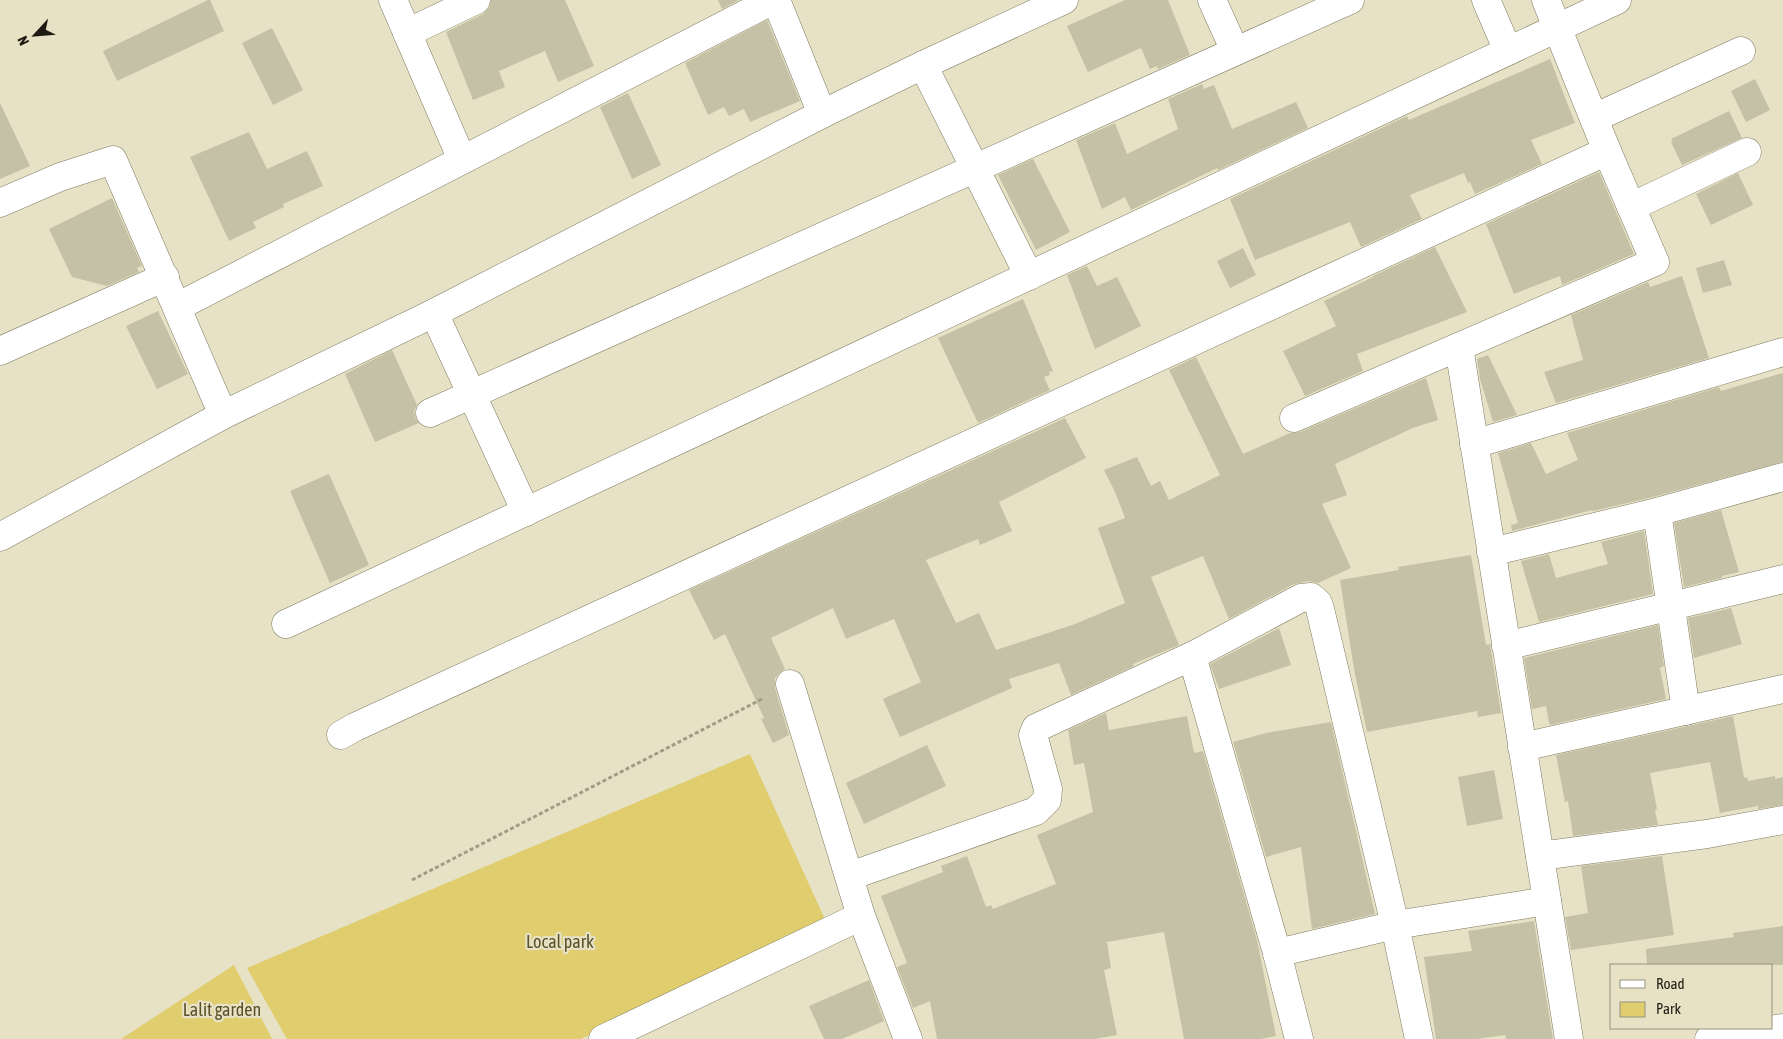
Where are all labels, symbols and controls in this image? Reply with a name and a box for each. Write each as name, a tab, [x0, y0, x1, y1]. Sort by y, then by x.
north arrow	[10, 10, 60, 60]
text: N	[14, 33, 32, 48]
park label: Local park	[526, 931, 594, 952]
legend	[1610, 964, 1773, 1029]
text: Road	[1656, 975, 1685, 992]
park label: Lalit garden	[183, 999, 261, 1020]
text: Park	[1656, 1000, 1681, 1017]

